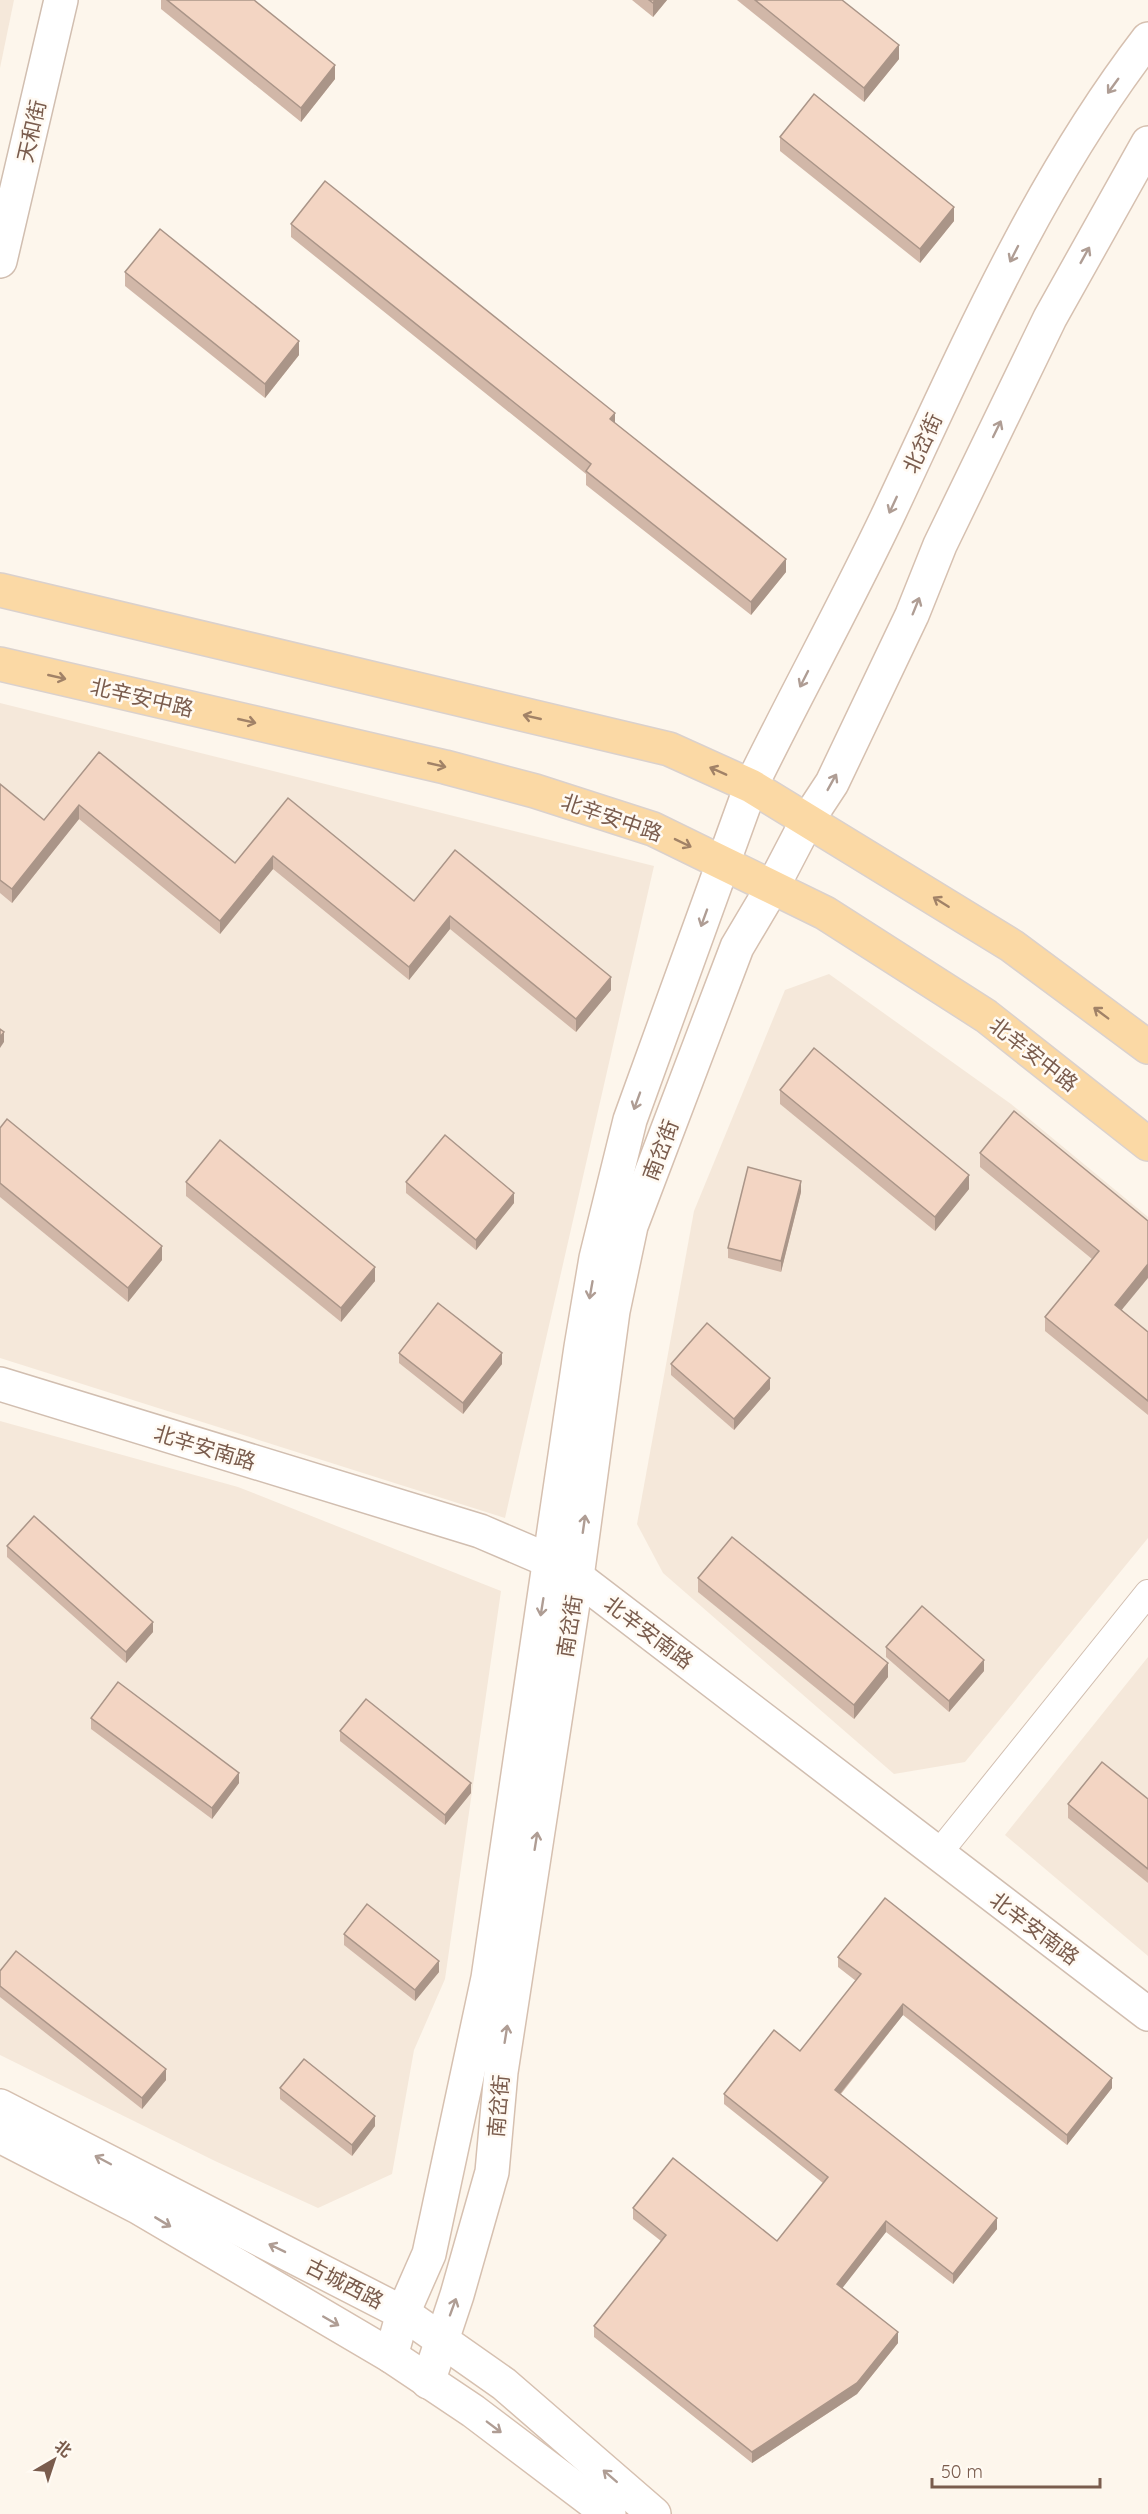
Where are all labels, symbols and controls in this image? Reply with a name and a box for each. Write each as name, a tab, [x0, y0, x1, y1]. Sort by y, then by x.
one-way arrow	[1107, 78, 1119, 94]
street label: 天和街	[11, 97, 51, 165]
one-way arrow	[1008, 245, 1020, 262]
one-way arrow	[1079, 247, 1091, 264]
street label: 北岔街	[897, 409, 947, 477]
one-way arrow	[991, 420, 1003, 438]
one-way arrow	[886, 496, 898, 514]
one-way arrow	[911, 597, 922, 616]
one-way arrow	[798, 670, 810, 688]
one-way arrow	[47, 672, 66, 684]
street label: 北辛安中路	[88, 673, 196, 721]
one-way arrow	[523, 710, 542, 722]
one-way arrow	[237, 716, 256, 728]
one-way arrow	[427, 760, 446, 772]
one-way arrow	[710, 765, 728, 777]
one-way arrow	[826, 774, 838, 791]
street label: 北辛安中路	[558, 788, 666, 846]
one-way arrow	[673, 837, 691, 849]
one-way arrow	[932, 896, 949, 909]
one-way arrow	[698, 908, 709, 927]
one-way arrow	[1093, 1006, 1109, 1019]
street label: 北辛安中路	[985, 1011, 1083, 1097]
one-way arrow	[630, 1091, 641, 1110]
street label: 南岔街	[637, 1116, 683, 1184]
one-way arrow	[585, 1280, 596, 1300]
street label: 北辛安南路	[151, 1419, 259, 1475]
one-way arrow	[578, 1515, 589, 1534]
street label: 北辛安南路	[599, 1590, 699, 1674]
street label: 南岔街	[551, 1593, 587, 1659]
one-way arrow	[536, 1597, 547, 1617]
one-way arrow	[531, 1832, 542, 1852]
street label: 北辛安南路	[985, 1886, 1085, 1970]
one-way arrow	[501, 2025, 512, 2045]
street label: 南岔街	[482, 2073, 514, 2139]
one-way arrow	[95, 2154, 112, 2166]
one-way arrow	[154, 2216, 171, 2228]
one-way arrow	[269, 2242, 286, 2254]
street label: 古城西路	[302, 2252, 388, 2314]
one-way arrow	[448, 2298, 459, 2317]
one-way arrow	[322, 2315, 339, 2327]
one-way arrow	[486, 2421, 502, 2434]
north arrow	[24, 2430, 84, 2490]
text: 北	[51, 2436, 76, 2461]
scale bar	[932, 2451, 1100, 2489]
text: 50 m	[941, 2460, 983, 2483]
one-way arrow	[603, 2469, 618, 2483]

